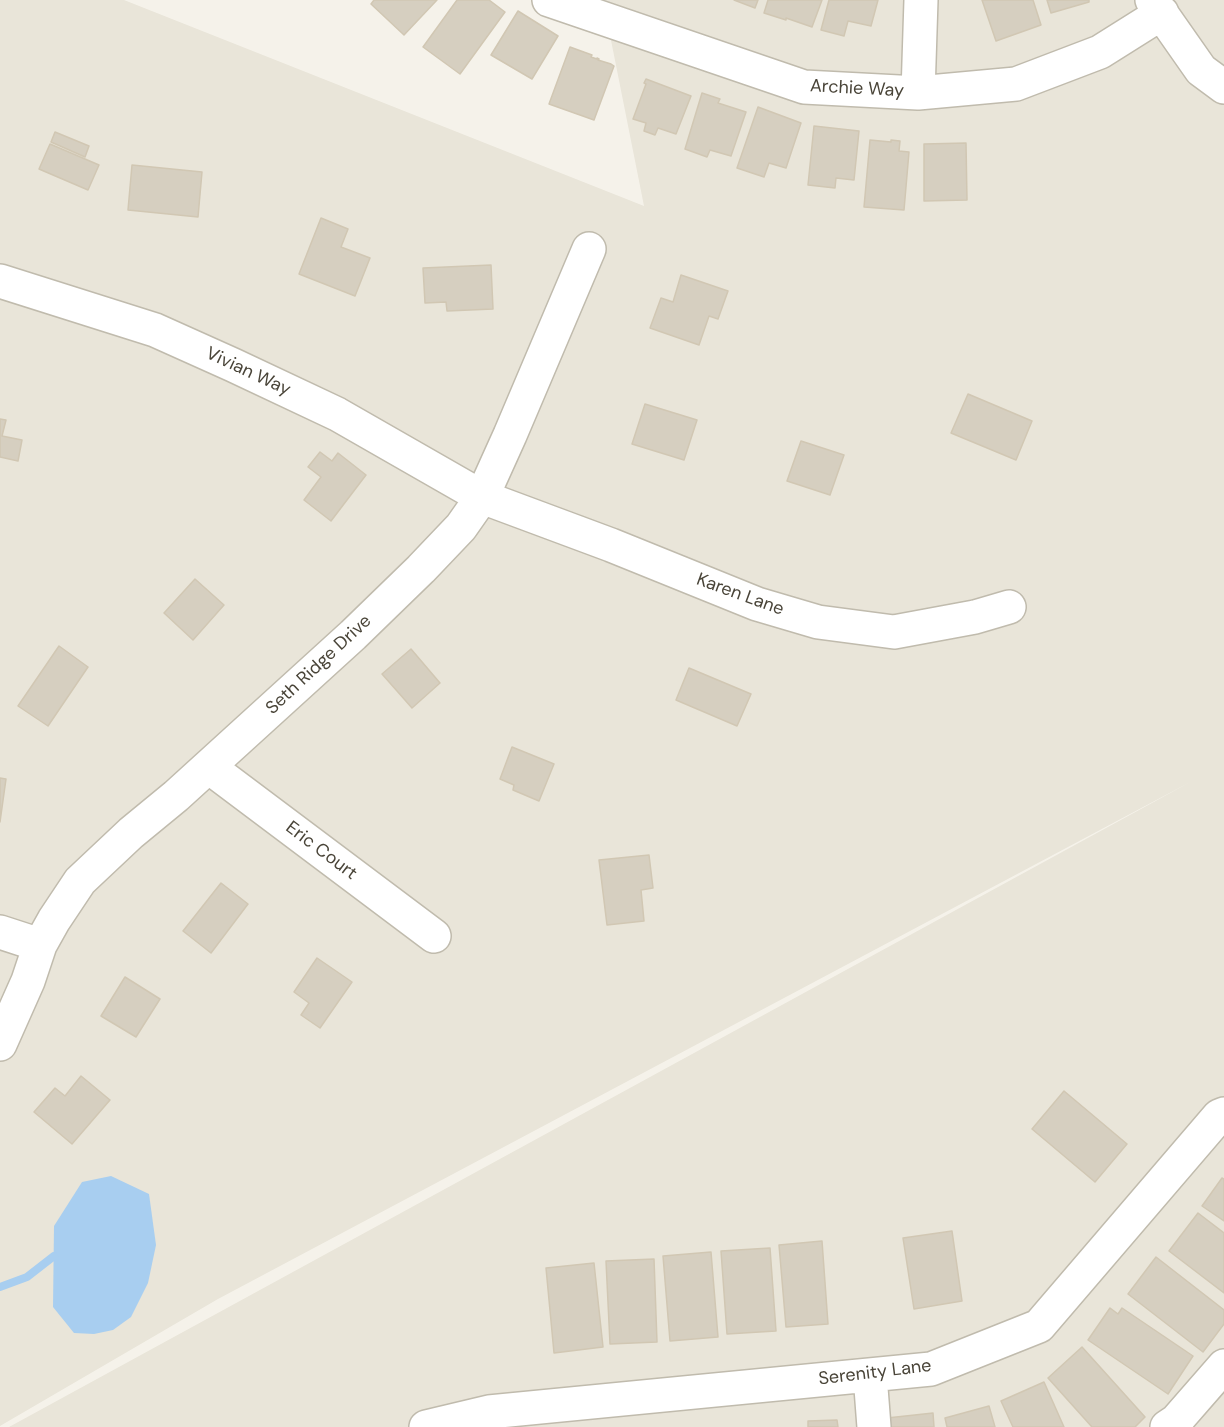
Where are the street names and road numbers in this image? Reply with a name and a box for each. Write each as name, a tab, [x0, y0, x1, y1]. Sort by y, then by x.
street label: Archie Way	[809, 76, 905, 102]
street label: Vivian Way	[202, 343, 294, 401]
street label: Karen Lane	[693, 569, 787, 621]
street label: Seth Ridge Drive	[262, 611, 376, 719]
street label: Eric Court	[281, 817, 361, 885]
street label: Serenity Lane	[817, 1355, 933, 1391]

